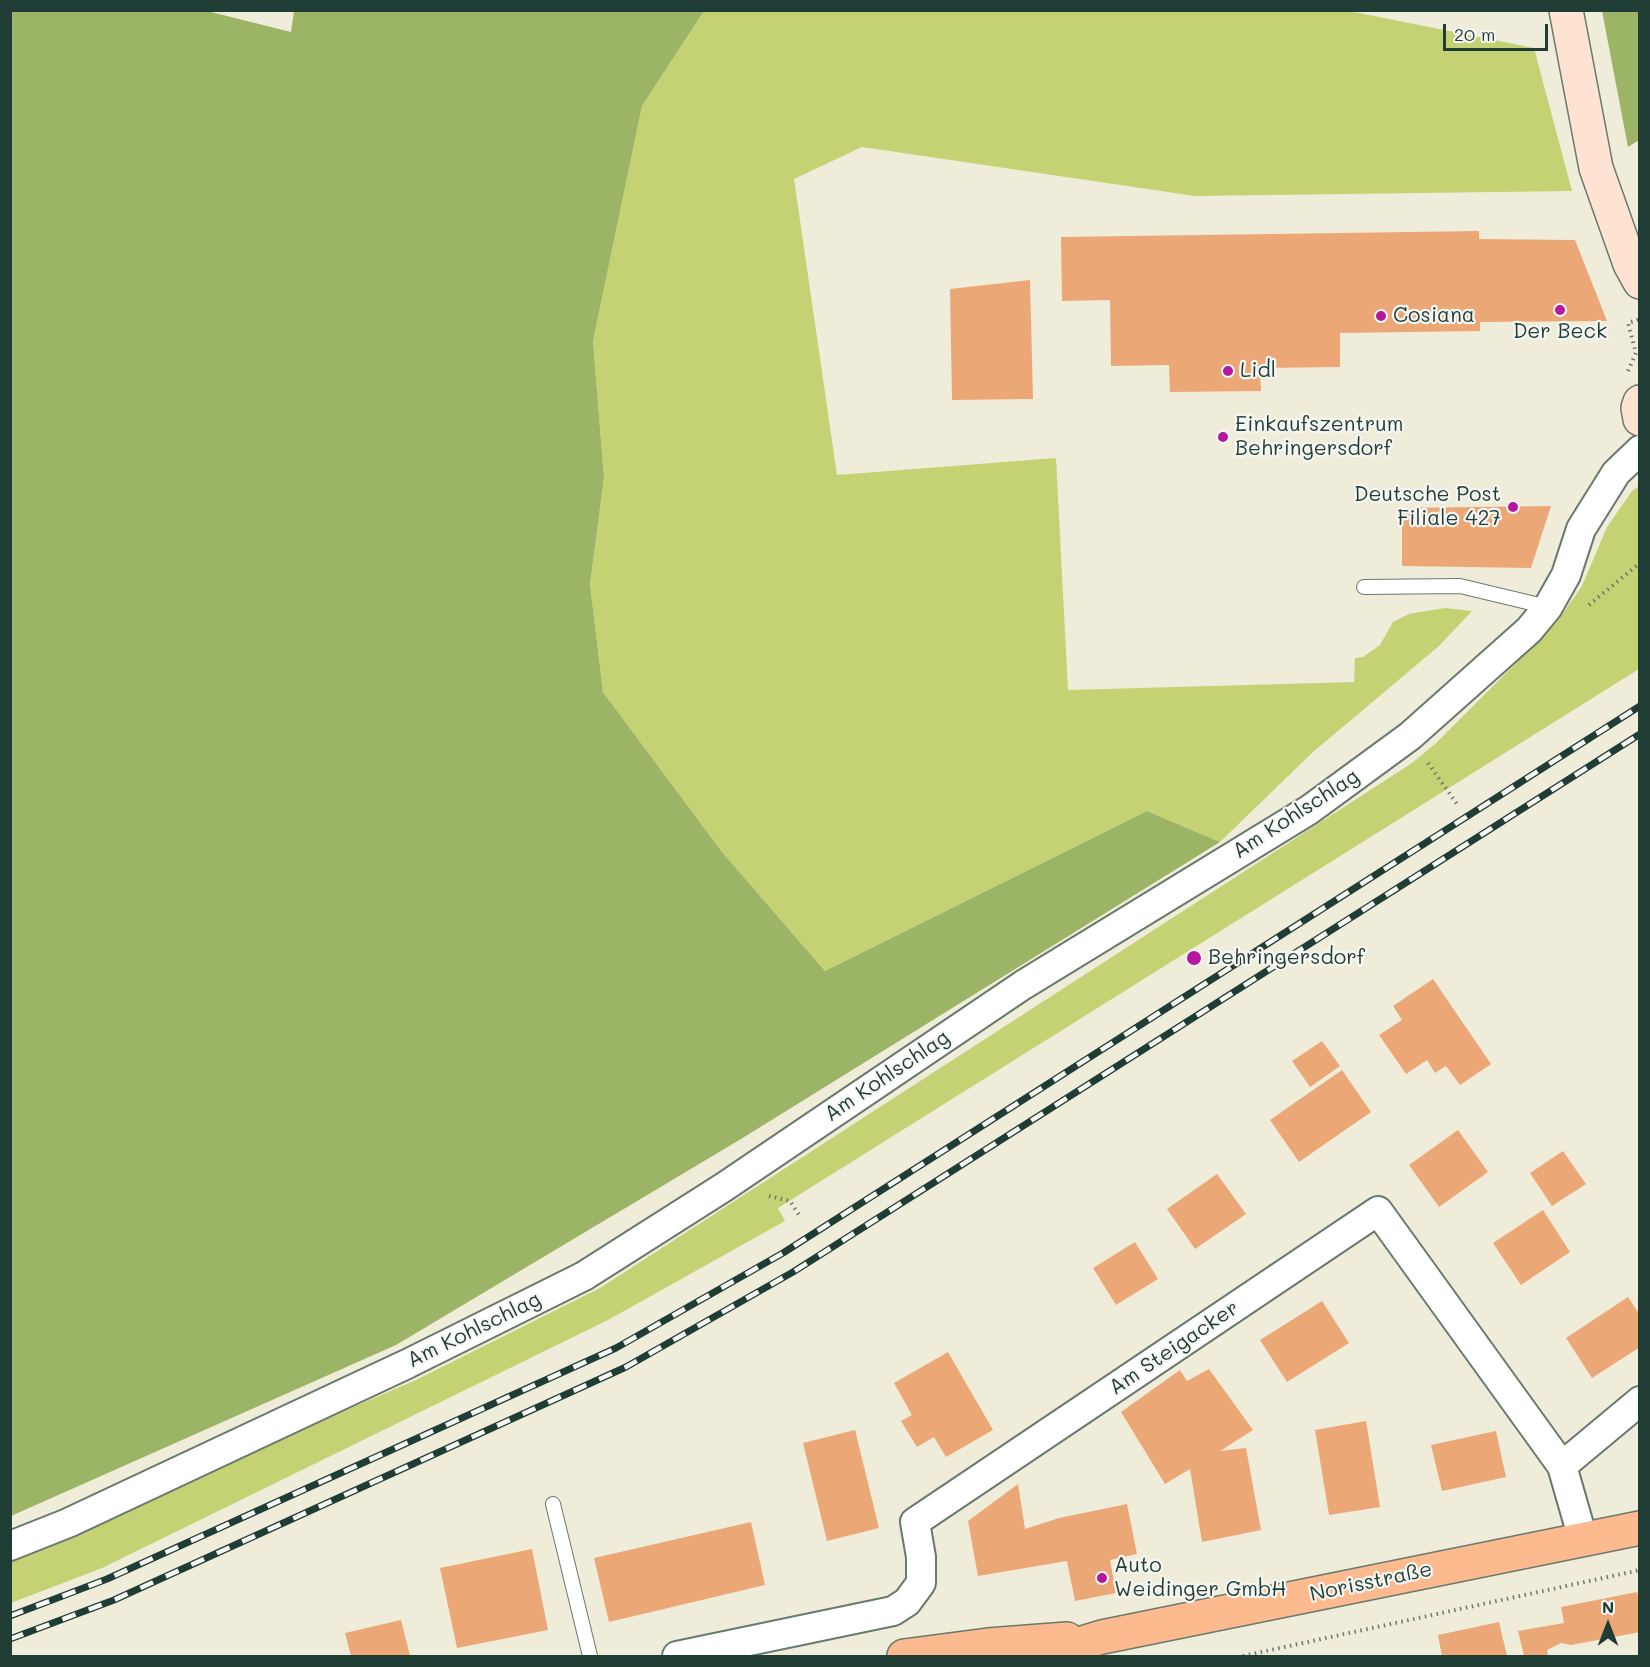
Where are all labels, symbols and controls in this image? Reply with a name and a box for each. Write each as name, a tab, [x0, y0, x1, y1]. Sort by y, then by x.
scale bar	[1446, 12, 1551, 50]
text: 20 m	[1454, 22, 1495, 46]
place label: Cosiana	[1393, 303, 1475, 329]
marker: Der Beck	[1553, 303, 1567, 317]
marker: Cosiana	[1374, 309, 1388, 323]
place label: Der Beck	[1513, 319, 1607, 345]
place label: Lidl	[1240, 358, 1276, 384]
marker: Lidl	[1221, 364, 1235, 378]
place label: Einkaufszentrum Behringersdorf	[1235, 412, 1404, 462]
marker: Einkaufszentrum Behringersdorf	[1216, 430, 1230, 444]
place label: Deutsche Post Filiale 427	[1354, 482, 1501, 532]
marker: Deutsche Post Filiale 427	[1506, 500, 1520, 514]
street label: Am Kohlschlag	[1228, 764, 1364, 864]
place label: Behringersdorf	[1208, 945, 1365, 971]
marker: Behringersdorf	[1185, 949, 1203, 967]
street label: Am Kohlschlag	[820, 1025, 954, 1127]
street label: Am Kohlschlag	[403, 1287, 545, 1373]
street label: Am Steigacker	[1104, 1295, 1244, 1401]
place label: Auto Weidinger GmbH	[1114, 1553, 1286, 1603]
street label: Norisstraße	[1307, 1557, 1435, 1607]
marker: Auto Weidinger GmbH	[1095, 1571, 1109, 1585]
north arrow	[1578, 1595, 1638, 1655]
text: N	[1602, 1596, 1614, 1617]

